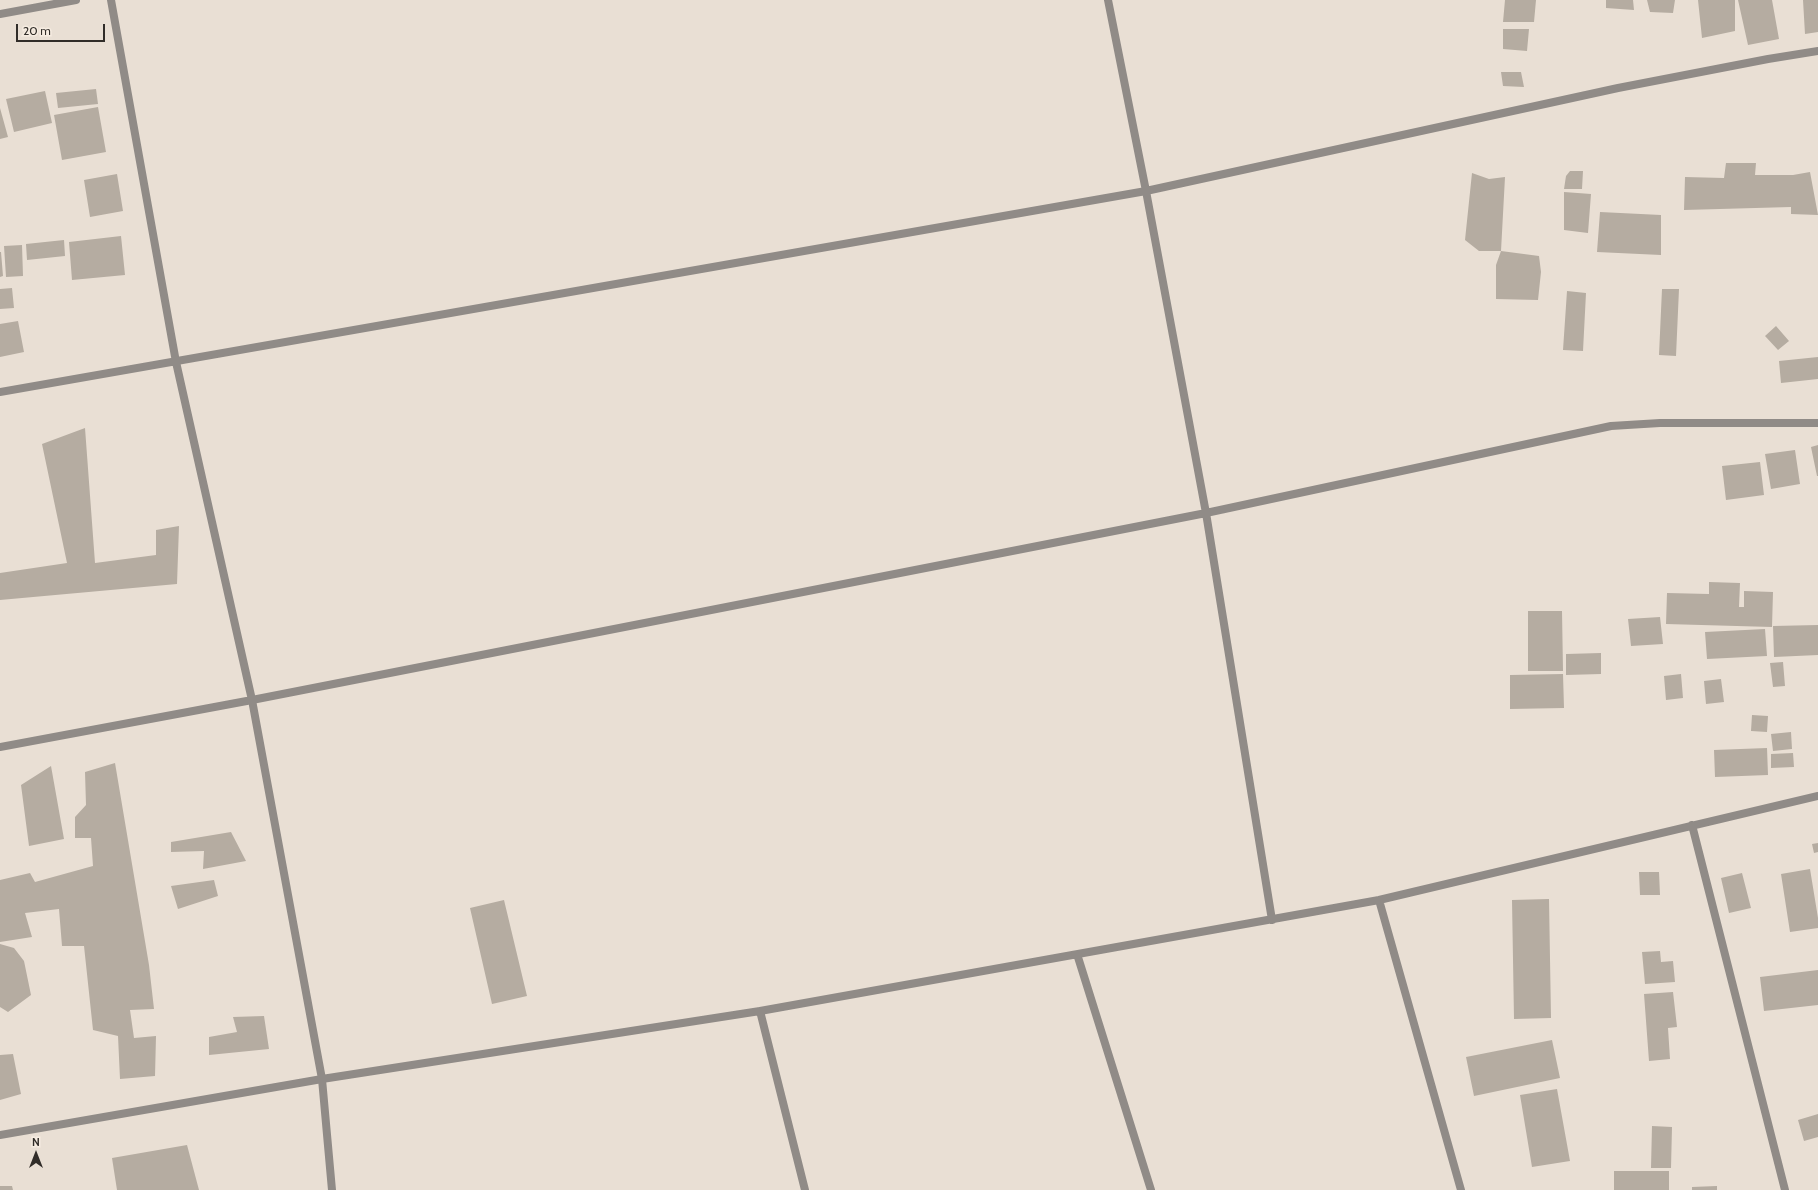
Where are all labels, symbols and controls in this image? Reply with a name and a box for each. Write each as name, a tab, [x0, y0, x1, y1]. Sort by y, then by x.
scale bar	[18, 16, 107, 42]
text: 20 m	[23, 23, 51, 38]
north arrow	[16, 1134, 56, 1174]
text: N	[32, 1135, 40, 1149]

